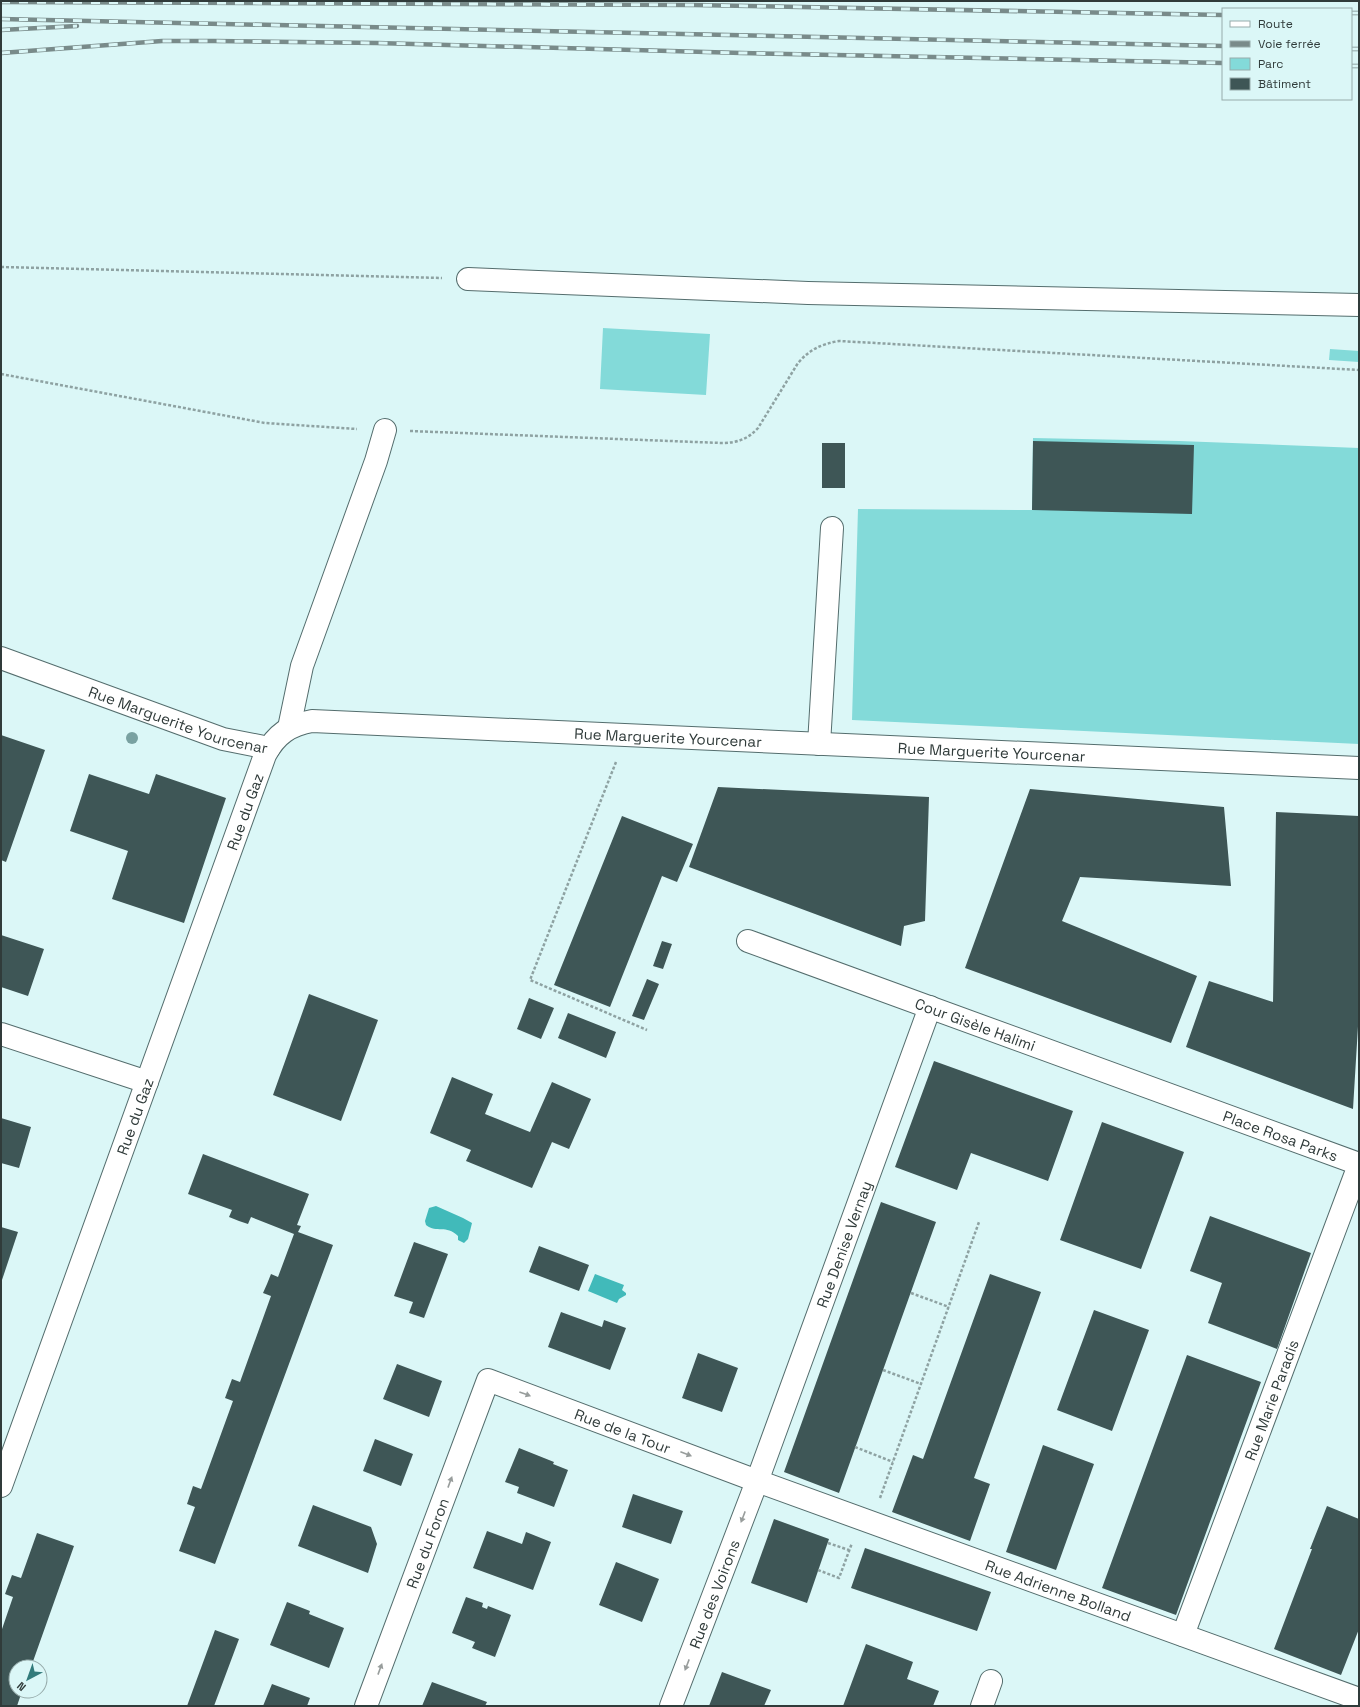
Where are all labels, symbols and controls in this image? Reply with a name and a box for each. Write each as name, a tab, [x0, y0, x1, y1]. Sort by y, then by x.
legend	[1222, 8, 1352, 100]
text: Route	[1258, 16, 1293, 32]
text: Voie ferrée	[1258, 36, 1321, 52]
text: Parc	[1258, 56, 1283, 72]
text: Bâtiment	[1258, 76, 1311, 92]
street label: Rue Marguerite Yourcenar	[86, 681, 270, 757]
street label: Rue Marguerite Yourcenar	[574, 723, 763, 751]
street label: Rue Marguerite Yourcenar	[897, 738, 1086, 765]
street label: Rue du Gaz	[222, 771, 267, 853]
street label: Cour Gisèle Halimi	[912, 993, 1038, 1055]
street label: Rue du Gaz	[112, 1075, 157, 1157]
street label: Place Rosa Parks	[1221, 1106, 1341, 1165]
street label: Rue Denise Vernay	[812, 1178, 875, 1310]
street label: Rue Marie Paradis	[1240, 1337, 1302, 1463]
one-way arrow	[519, 1391, 531, 1397]
street label: Rue de la Tour	[572, 1404, 674, 1457]
one-way arrow	[680, 1451, 692, 1457]
one-way arrow	[447, 1476, 453, 1488]
street label: Rue du Foron	[401, 1495, 453, 1591]
one-way arrow	[740, 1512, 746, 1524]
street label: Rue des Voirons	[684, 1537, 743, 1651]
street label: Rue Adrienne Bolland	[983, 1555, 1134, 1625]
north arrow	[8, 1659, 48, 1699]
one-way arrow	[683, 1659, 689, 1671]
one-way arrow	[377, 1663, 383, 1675]
text: N	[14, 1679, 29, 1694]

